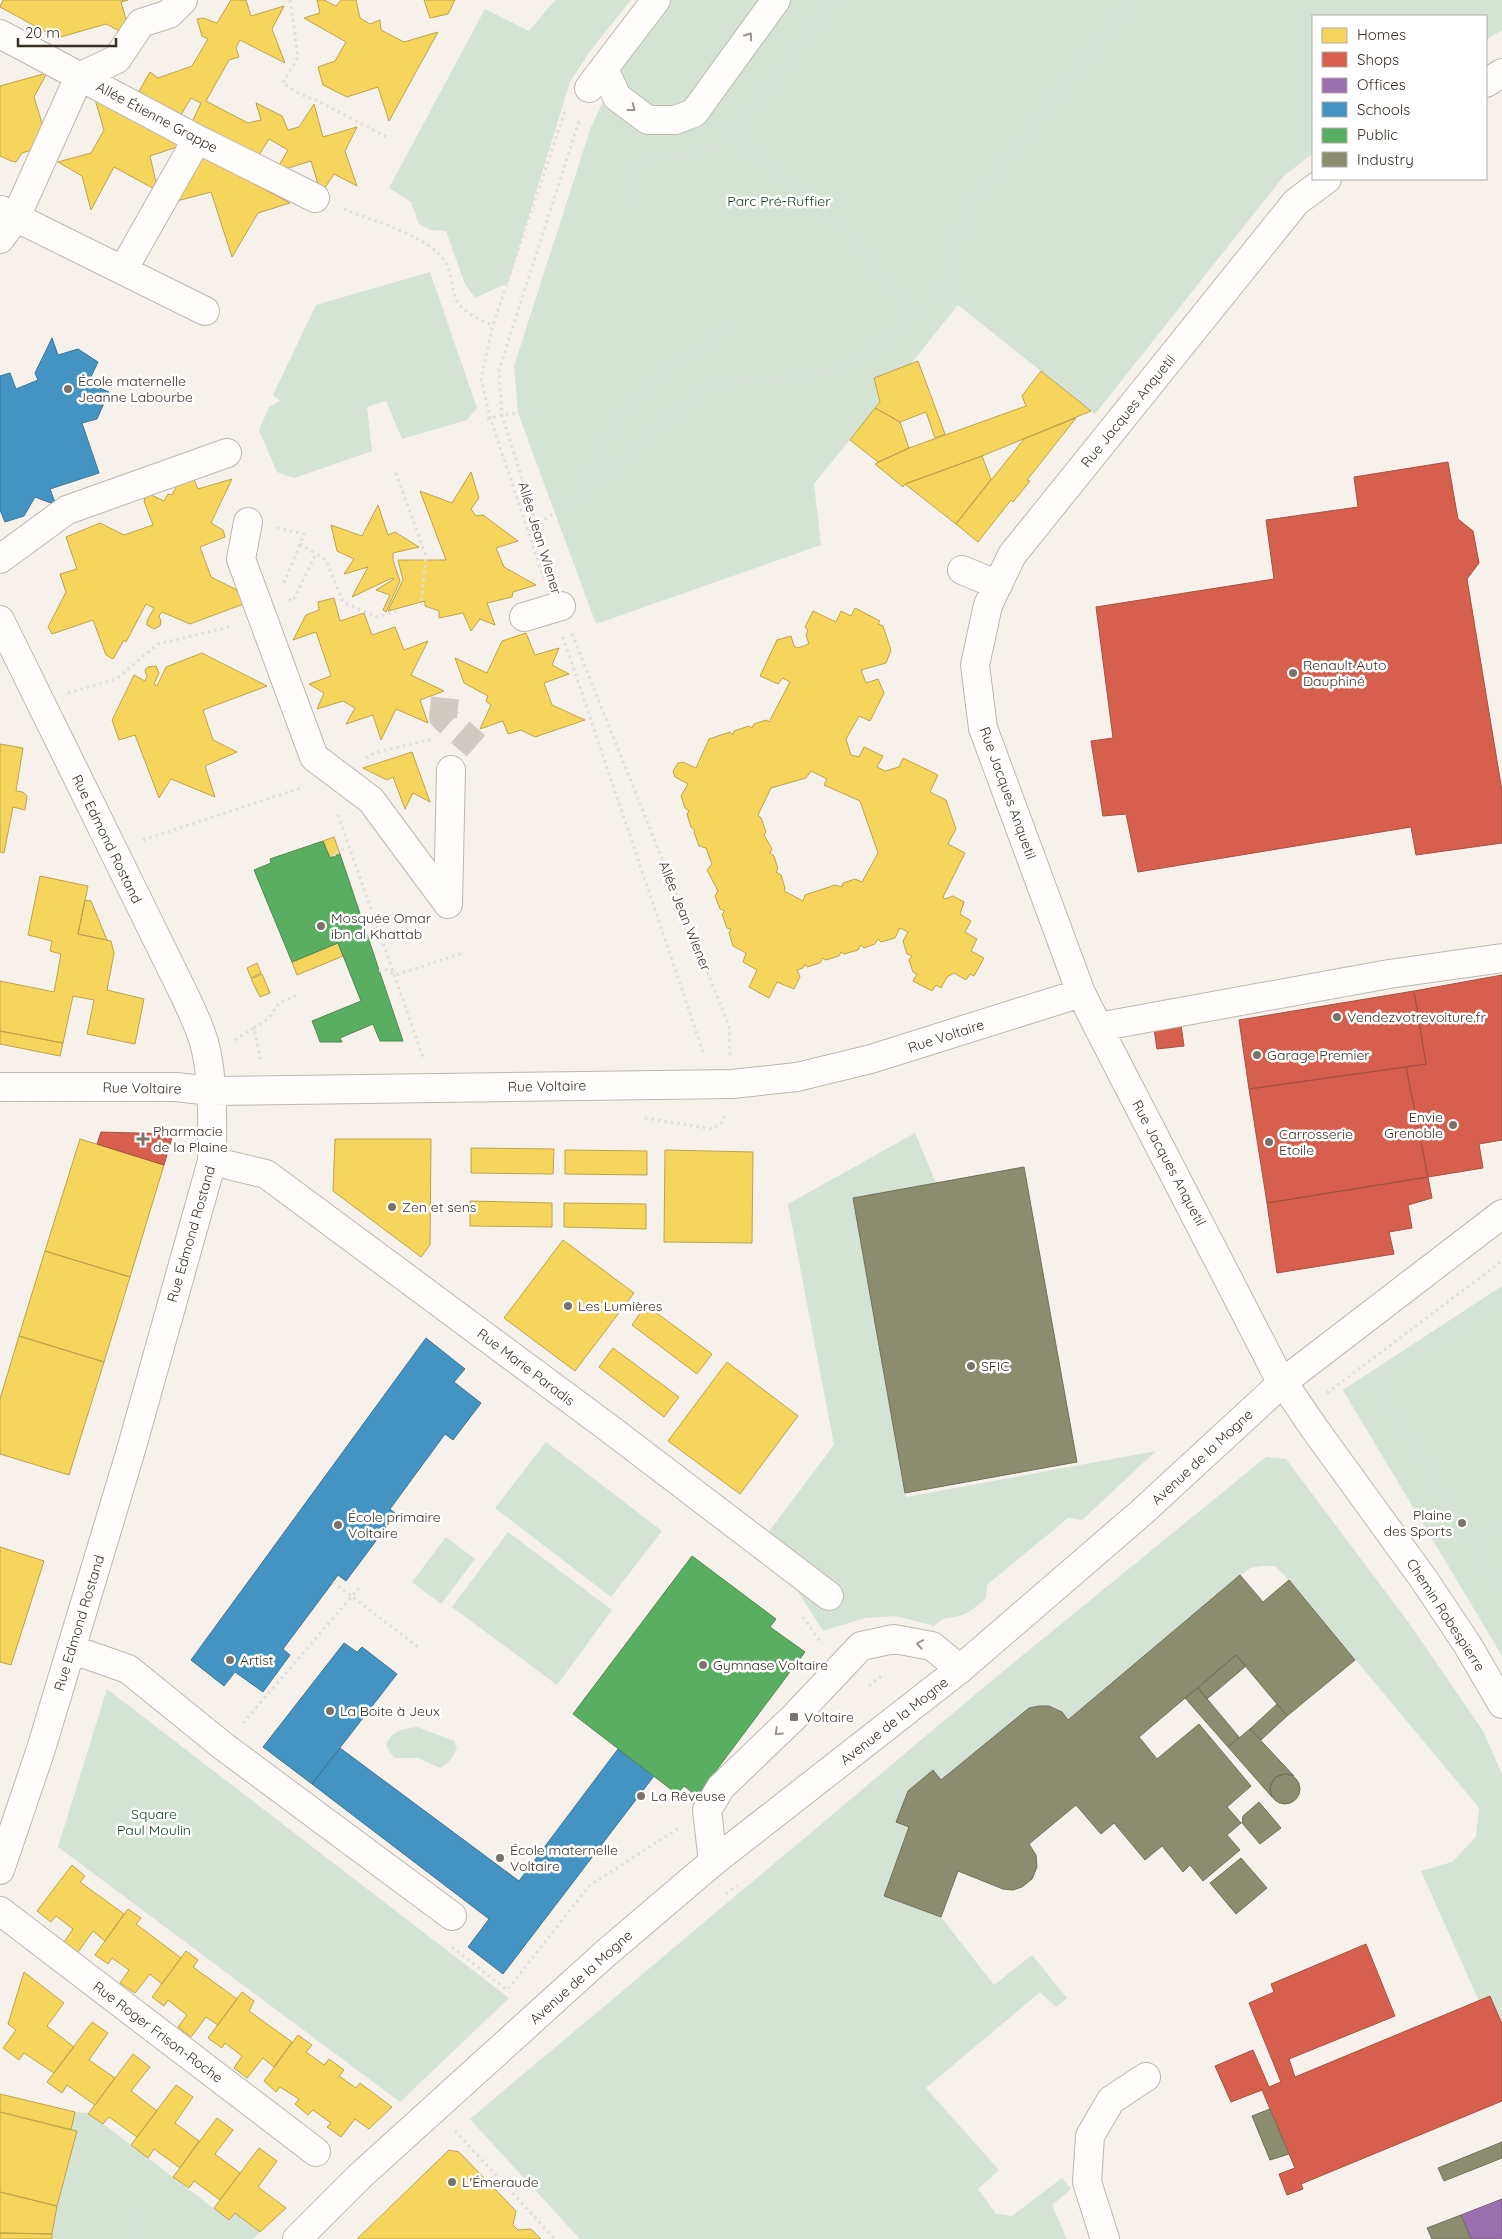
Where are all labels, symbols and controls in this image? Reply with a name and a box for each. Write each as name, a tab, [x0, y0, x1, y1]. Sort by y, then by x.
scale bar	[18, 15, 115, 47]
legend	[1312, 15, 1487, 180]
text: 20 m	[25, 23, 60, 42]
text: Homes	[1357, 25, 1406, 44]
one-way arrow	[744, 33, 752, 42]
text: Shops	[1357, 50, 1399, 69]
text: Offices	[1357, 75, 1406, 94]
street label: Allée Étienne Grappe	[93, 77, 221, 157]
text: Schools	[1357, 100, 1410, 119]
one-way arrow	[626, 102, 635, 111]
text: Public	[1357, 125, 1398, 144]
text: Industry	[1357, 150, 1414, 169]
park label: Parc Pré-Ruffier	[727, 192, 831, 210]
street label: Rue Jacques Anquetil	[1077, 351, 1179, 471]
place label: École maternelle Jeanne Labourbe	[78, 372, 193, 406]
marker: École maternelle Jeanne Labourbe	[62, 383, 74, 395]
street label: Allée Jean Wiener	[514, 479, 566, 597]
place label: Renault Auto Dauphiné	[1303, 656, 1386, 690]
marker: Renault Auto Dauphiné	[1287, 667, 1299, 679]
street label: Rue Jacques Anquetil	[976, 724, 1040, 862]
street label: Rue Edmond Rostand	[68, 772, 146, 906]
street label: Allée Jean Wiener	[655, 858, 716, 974]
place label: Mosquée Omar ibn al Khattab	[331, 909, 432, 943]
marker: Mosquée Omar ibn al Khattab	[315, 920, 327, 932]
place label: Vendezvotrevoiture.fr	[1347, 1008, 1487, 1026]
marker: Vendezvotrevoiture.fr	[1331, 1011, 1343, 1023]
street label: Rue Voltaire	[906, 1015, 986, 1057]
place label: Garage Premier	[1267, 1046, 1370, 1064]
marker: Garage Premier	[1251, 1049, 1263, 1061]
street label: Rue Voltaire	[507, 1076, 587, 1096]
street label: Rue Voltaire	[102, 1078, 182, 1098]
street label: Rue Jacques Anquetil	[1128, 1097, 1210, 1229]
place label: Envie Grenoble	[1384, 1108, 1443, 1142]
marker: Envie Grenoble	[1447, 1119, 1459, 1131]
place label: Pharmacie de la Plaine	[153, 1122, 228, 1156]
place label: Carrosserie Etoile	[1279, 1125, 1353, 1159]
marker: Pharmacie de la Plaine	[137, 1133, 149, 1145]
marker: Carrosserie Etoile	[1263, 1136, 1275, 1148]
street label: Rue Edmond Rostand	[163, 1164, 219, 1304]
place label: Zen et sens	[402, 1198, 476, 1216]
marker: Zen et sens	[386, 1201, 398, 1213]
place label: Les Lumières	[578, 1297, 662, 1315]
marker: Les Lumières	[562, 1300, 574, 1312]
street label: Rue Marie Paradis	[474, 1324, 578, 1410]
place label: SFIC	[981, 1357, 1009, 1375]
marker: SFIC	[965, 1360, 977, 1372]
street label: Avenue de la Mogne	[1148, 1405, 1257, 1509]
place label: Plaine des Sports	[1383, 1506, 1452, 1540]
place label: École primaire Voltaire	[348, 1508, 441, 1542]
marker: Plaine des Sports	[1456, 1517, 1468, 1529]
marker: École primaire Voltaire	[332, 1519, 344, 1531]
street label: Rue Edmond Rostand	[50, 1553, 108, 1693]
street label: Chemin Robespierre	[1403, 1555, 1489, 1675]
one-way arrow	[916, 1639, 924, 1650]
place label: Artist	[240, 1651, 274, 1669]
marker: Artist	[224, 1654, 236, 1666]
place label: Gymnase Voltaire	[713, 1656, 828, 1674]
marker: Gymnase Voltaire	[697, 1659, 709, 1671]
street label: Avenue de la Mogne	[836, 1673, 952, 1769]
place label: La Boite à Jeux	[340, 1702, 440, 1720]
marker: La Boite à Jeux	[324, 1705, 336, 1717]
place label: Voltaire	[804, 1708, 854, 1726]
marker: Voltaire	[788, 1711, 800, 1723]
one-way arrow	[775, 1726, 784, 1735]
place label: La Rêveuse	[651, 1787, 726, 1805]
marker: La Rêveuse	[635, 1790, 647, 1802]
park label: Square Paul Moulin	[117, 1805, 191, 1839]
place label: École maternelle Voltaire	[510, 1841, 618, 1875]
marker: École maternelle Voltaire	[494, 1852, 506, 1864]
street label: Avenue de la Mogne	[526, 1926, 636, 2028]
street label: Rue Roger Frison-Roche	[90, 1977, 227, 2087]
place label: L'Émeraude	[462, 2173, 539, 2191]
marker: L'Émeraude	[446, 2176, 458, 2188]

